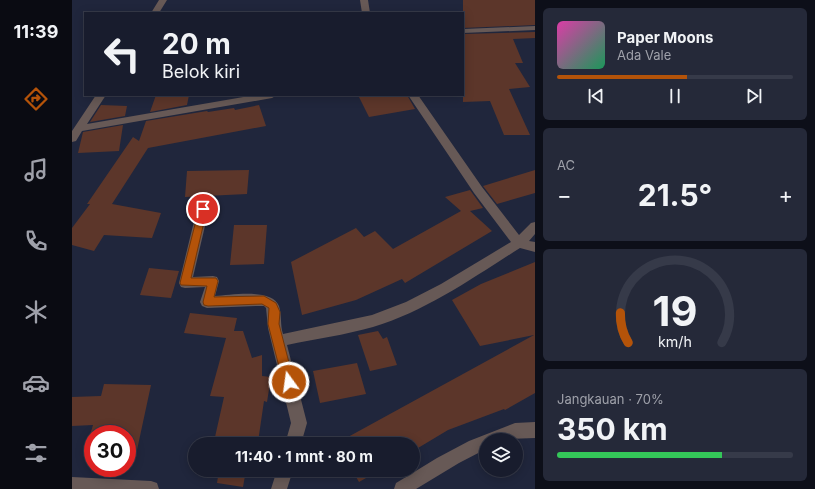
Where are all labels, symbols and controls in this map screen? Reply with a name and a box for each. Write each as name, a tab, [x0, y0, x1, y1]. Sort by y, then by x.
text: 11:39	[14, 21, 58, 42]
text: 20 m	[162, 27, 231, 61]
icon: left	[96, 28, 148, 80]
text: Paper Moons	[617, 28, 713, 47]
text: Ada Vale	[617, 47, 671, 63]
text: Belok kiri	[162, 61, 240, 82]
icon: directions	[22, 85, 50, 113]
icon: previous	[585, 85, 607, 107]
icon: pause	[664, 85, 686, 107]
icon: next	[743, 85, 765, 107]
icon: music	[22, 156, 50, 184]
text: AC	[557, 157, 575, 173]
text: 21.5°	[638, 177, 712, 213]
text: −	[557, 182, 572, 208]
text: +	[778, 182, 793, 208]
pin	[186, 192, 220, 226]
icon: arrive	[192, 198, 214, 220]
icon: phone	[22, 227, 50, 255]
text: 19	[653, 285, 697, 335]
icon: climate	[22, 298, 50, 326]
text: km/h	[658, 332, 692, 349]
position arrow	[268, 361, 310, 403]
icon: car	[22, 369, 50, 397]
text: Jangkauan · 70%	[557, 391, 664, 407]
text: 350 km	[557, 411, 668, 447]
speed limit sign: 30	[84, 425, 136, 477]
map controls	[479, 433, 523, 477]
button: layers	[479, 433, 523, 477]
icon: filters	[22, 439, 50, 467]
text: 11:40 · 1 mnt · 80 m	[235, 447, 373, 466]

